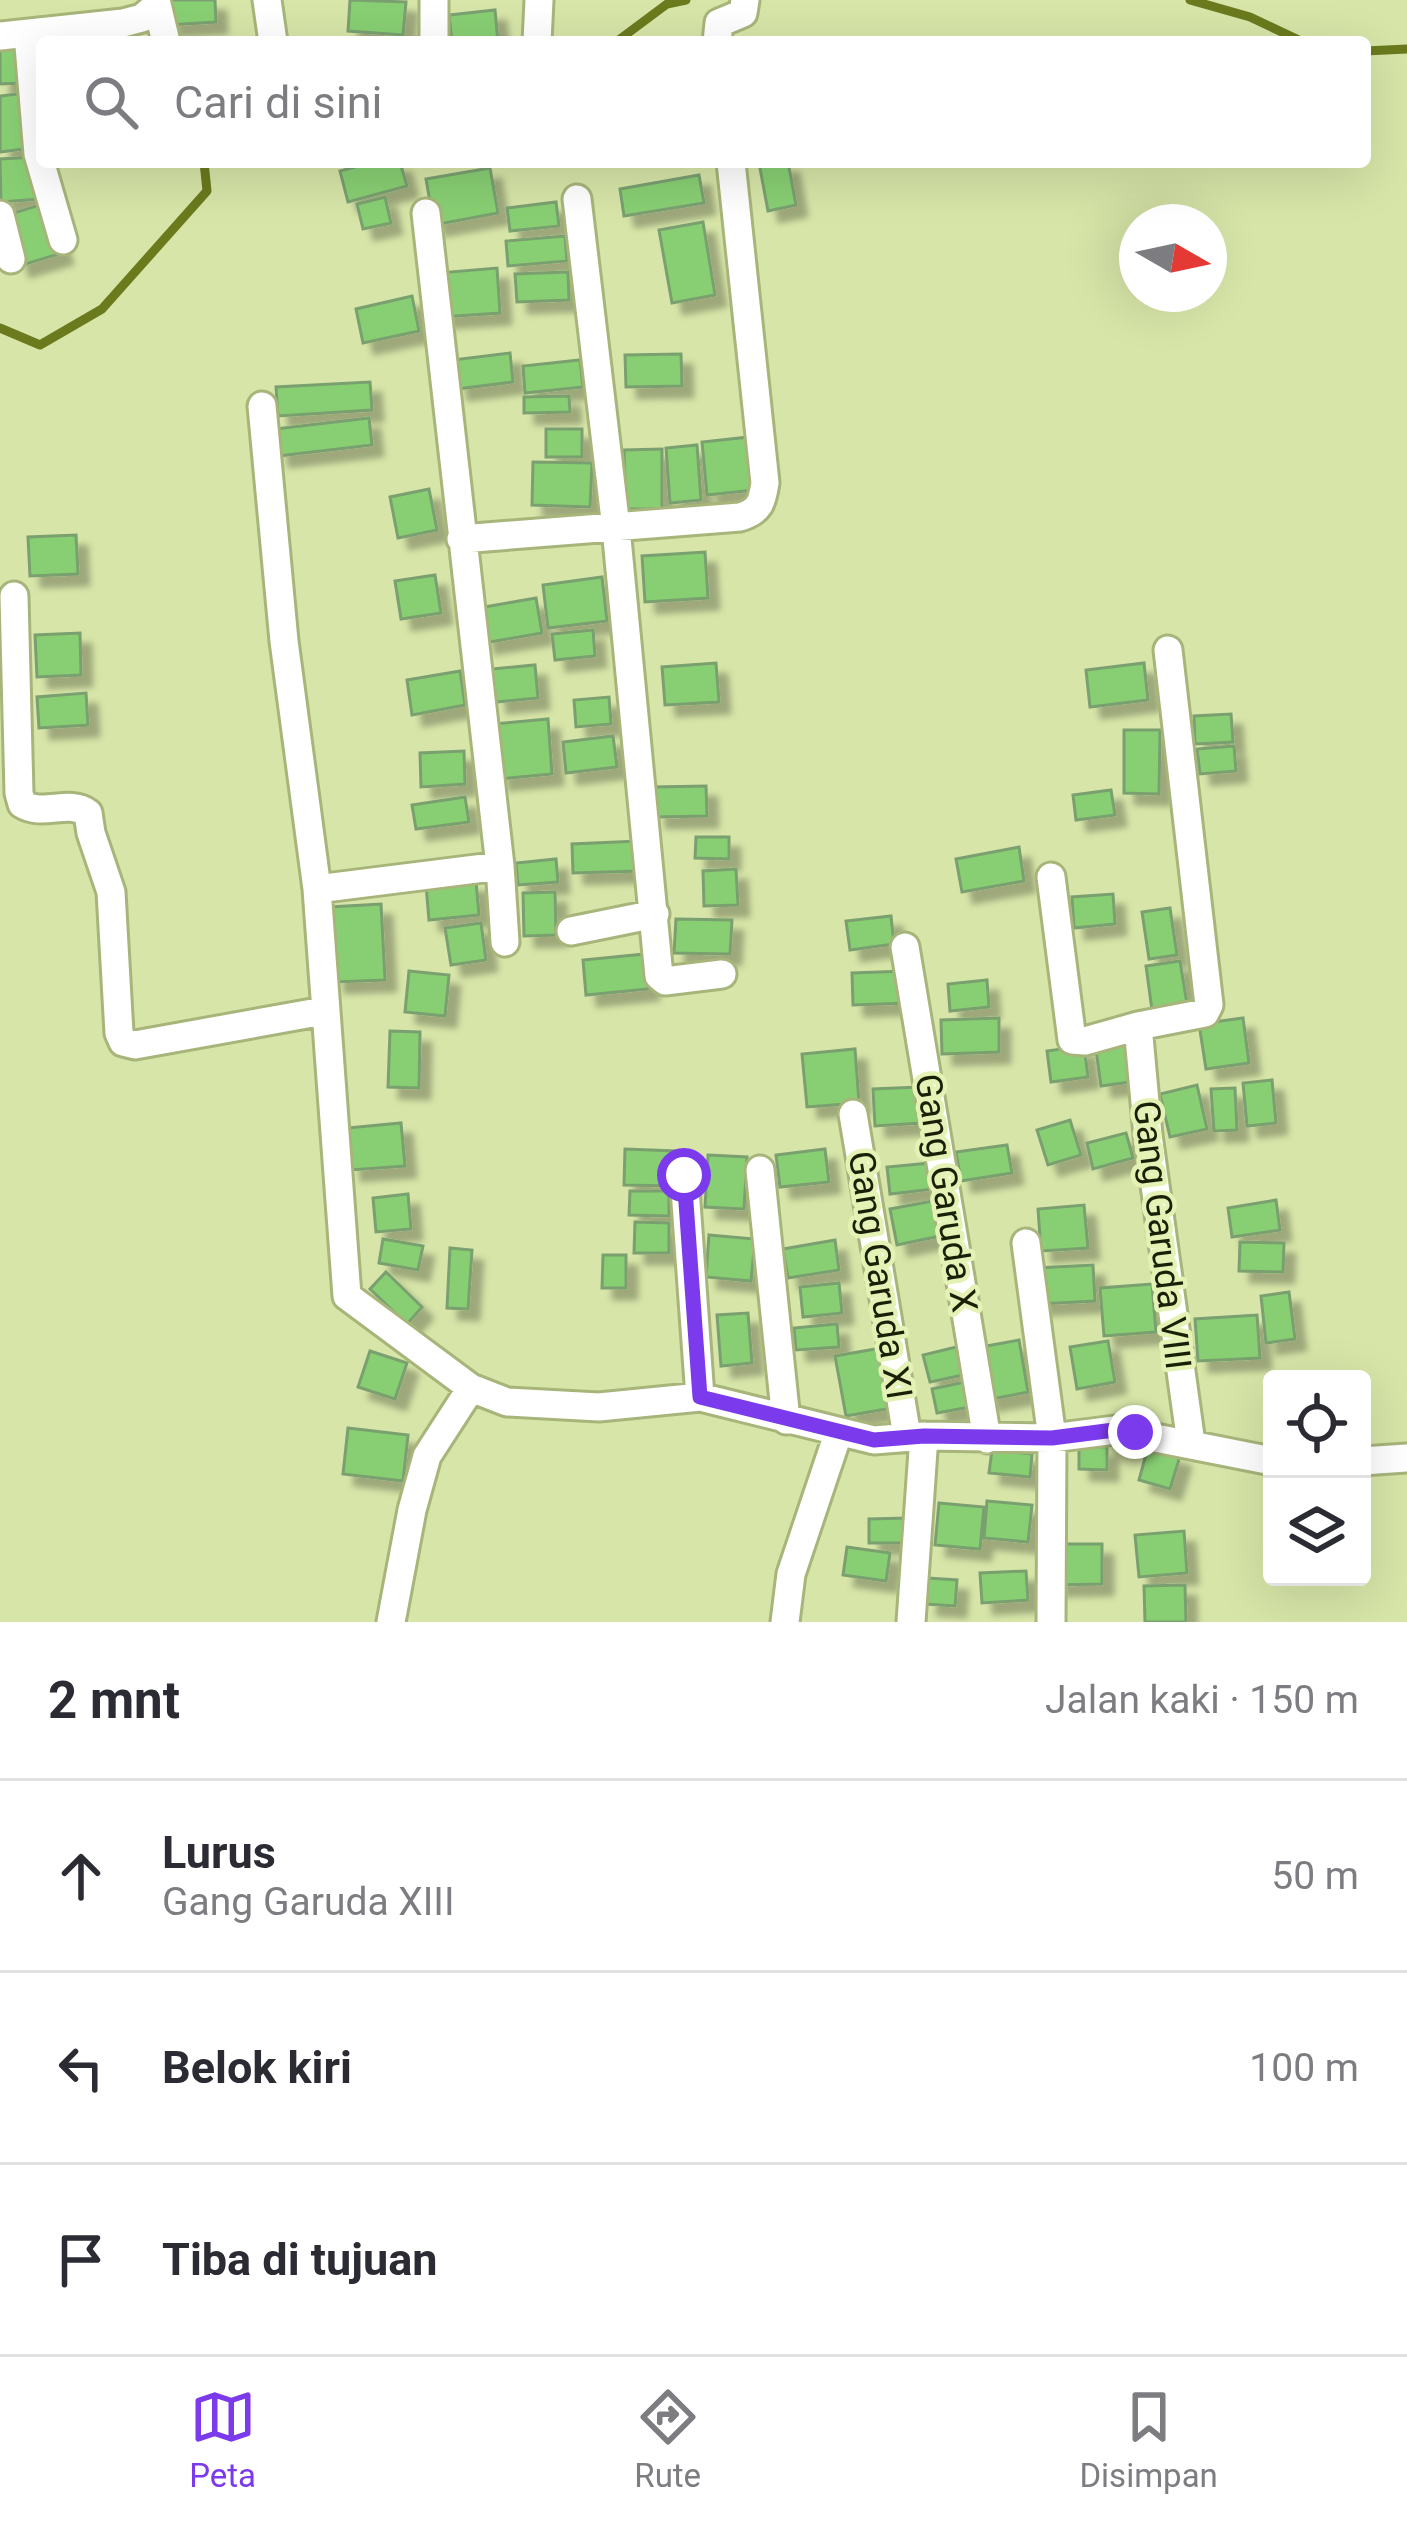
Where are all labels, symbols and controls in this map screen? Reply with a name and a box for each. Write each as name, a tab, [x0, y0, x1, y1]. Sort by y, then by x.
search box	[36, 36, 1371, 168]
icon: search	[78, 69, 144, 135]
text: Cari di sini	[174, 76, 383, 129]
north arrow	[1119, 204, 1227, 312]
street label: Gang Garuda X	[906, 1071, 986, 1315]
street label: Gang Garuda VIII	[1125, 1098, 1199, 1372]
route start	[657, 1148, 711, 1202]
street label: Gang Garuda XI	[840, 1148, 920, 1402]
map controls	[1263, 1370, 1371, 1586]
button: locate	[1263, 1370, 1371, 1478]
route end	[1108, 1405, 1162, 1459]
button: layers	[1263, 1478, 1371, 1586]
text: 2 mnt	[48, 1671, 180, 1730]
text: Jalan kaki · 150 m	[1045, 1677, 1359, 1723]
text: Lurus	[162, 1826, 276, 1879]
icon: ahead	[48, 1843, 114, 1909]
text: 50 m	[1271, 1853, 1359, 1899]
text: Gang Garuda XIII	[162, 1879, 455, 1925]
icon: left	[48, 2035, 114, 2101]
text: Belok kiri	[162, 2041, 352, 2094]
text: 100 m	[1249, 2045, 1359, 2091]
icon: arrive	[48, 2227, 114, 2293]
text: Tiba di tujuan	[162, 2233, 437, 2286]
tab: Peta	[189, 2384, 256, 2495]
tab: Rute	[634, 2384, 701, 2495]
tab: Disimpan	[1079, 2384, 1218, 2495]

